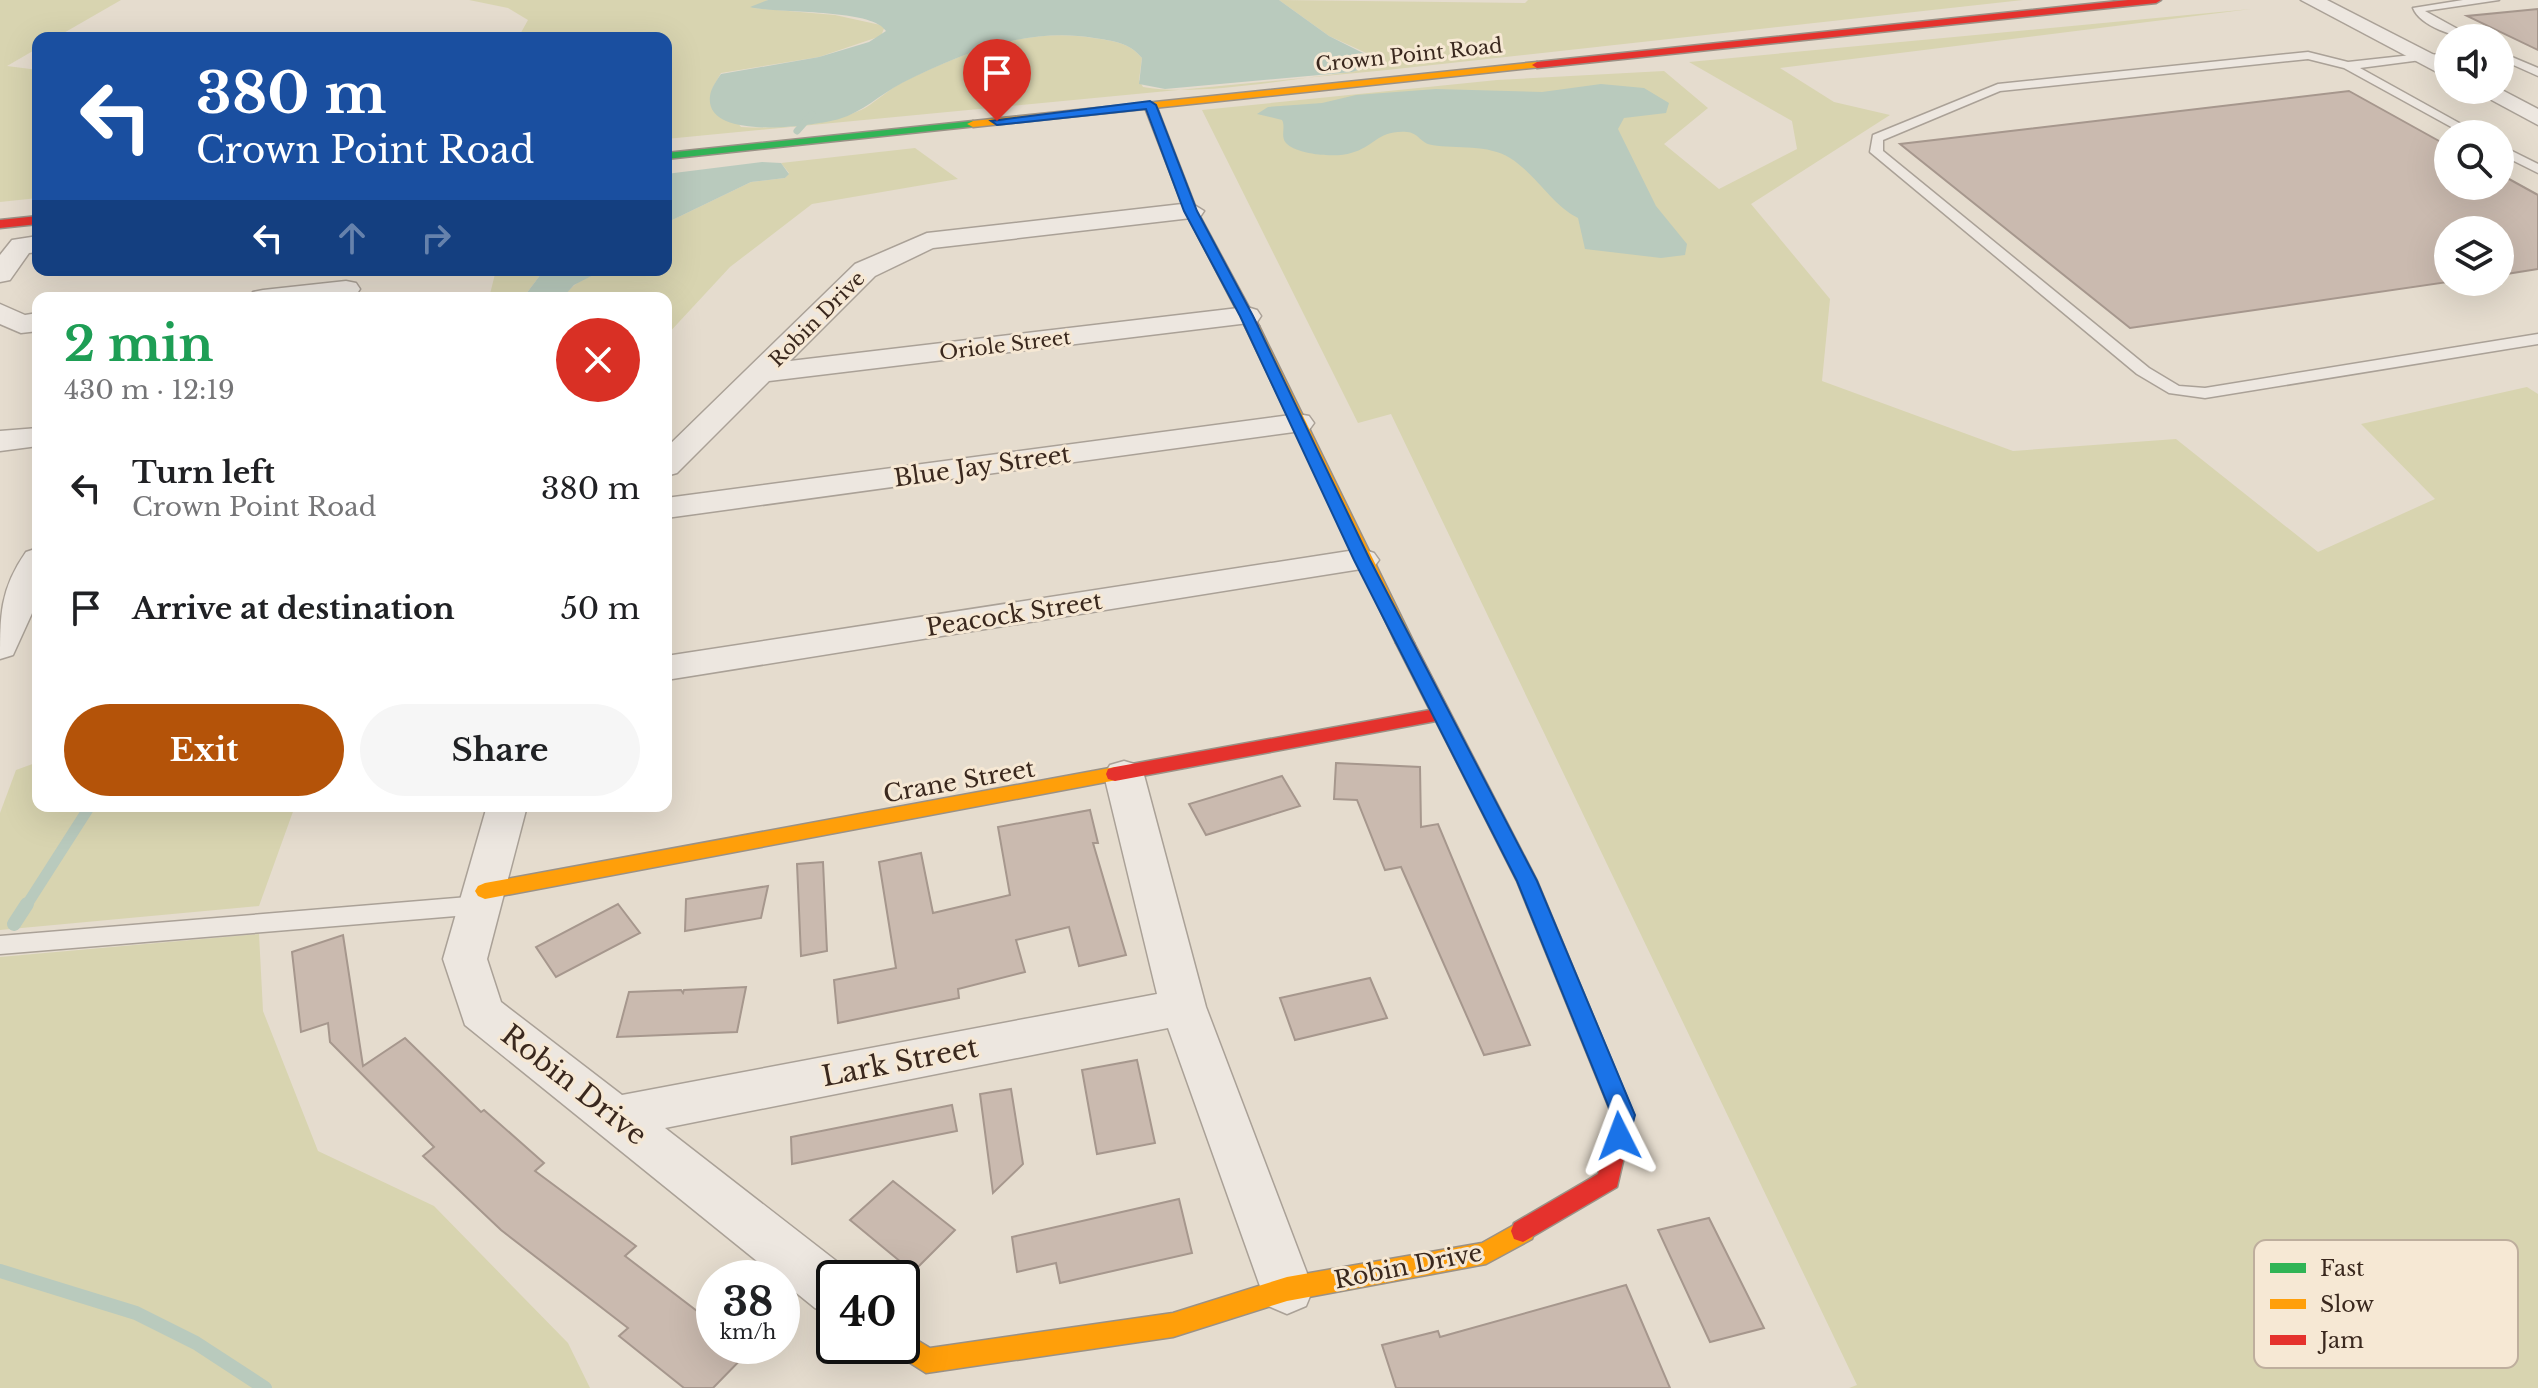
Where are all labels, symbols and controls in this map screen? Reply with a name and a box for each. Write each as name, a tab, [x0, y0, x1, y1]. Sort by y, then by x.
map controls	[2434, 24, 2514, 296]
button: sound	[2434, 24, 2514, 104]
street label: Crown Point Road	[1314, 33, 1504, 77]
pin	[963, 39, 1031, 121]
icon: arrive	[975, 51, 1019, 95]
text: 380 m	[196, 59, 386, 128]
icon: left	[64, 64, 168, 168]
button: search	[2434, 120, 2514, 200]
text: Crown Point Road	[196, 128, 534, 173]
icon: left	[246, 216, 290, 260]
icon: ahead	[330, 216, 374, 260]
icon: right	[414, 216, 458, 260]
button: layers	[2434, 216, 2514, 296]
street label: Robin Drive	[764, 266, 870, 372]
text: 2 min	[64, 314, 213, 374]
button: close	[556, 318, 640, 402]
street label: Oriole Street	[938, 325, 1073, 365]
text: 430 m · 12:19	[64, 374, 235, 406]
street label: Blue Jay Street	[892, 439, 1072, 493]
text: Turn left	[132, 454, 275, 491]
icon: left	[64, 466, 108, 510]
text: 380 m	[541, 470, 640, 507]
text: Crown Point Road	[132, 491, 376, 523]
icon: arrive	[64, 586, 108, 630]
street label: Peacock Street	[924, 586, 1104, 642]
text: Arrive at destination	[132, 590, 455, 627]
text: 50 m	[561, 590, 640, 627]
button: Exit	[64, 704, 344, 796]
button: Share	[360, 704, 640, 796]
street label: Crane Street	[881, 753, 1037, 809]
street label: Robin Drive	[494, 1017, 654, 1153]
street label: Lark Street	[819, 1030, 981, 1094]
position arrow	[1577, 1094, 1661, 1178]
street label: Robin Drive	[1331, 1237, 1485, 1295]
legend	[2254, 1240, 2518, 1368]
text: Fast	[2320, 1255, 2365, 1282]
speed limit sign: 40	[816, 1260, 920, 1364]
text: 38	[723, 1277, 773, 1327]
text: Slow	[2320, 1291, 2374, 1318]
text: km/h	[720, 1320, 776, 1344]
text: Jam	[2317, 1327, 2364, 1354]

